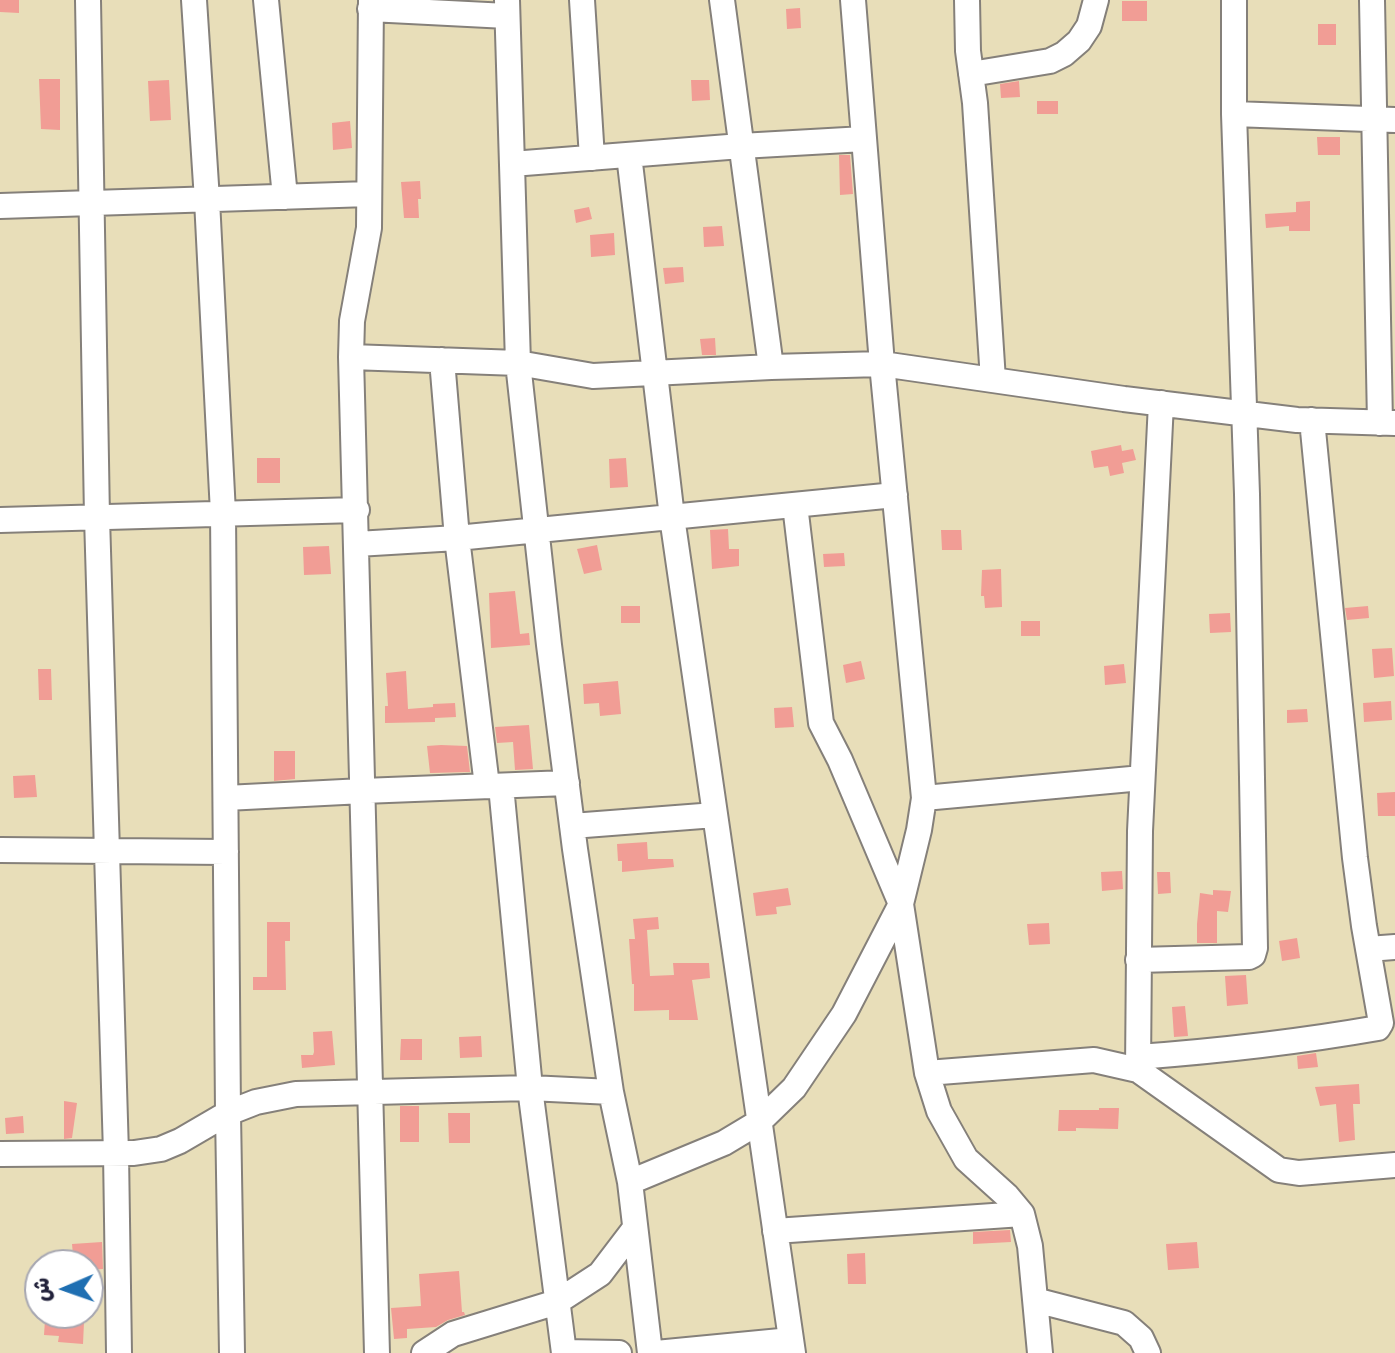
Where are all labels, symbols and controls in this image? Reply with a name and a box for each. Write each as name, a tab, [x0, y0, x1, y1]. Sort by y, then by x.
north arrow	[24, 1249, 104, 1329]
text: ش	[28, 1277, 55, 1302]

